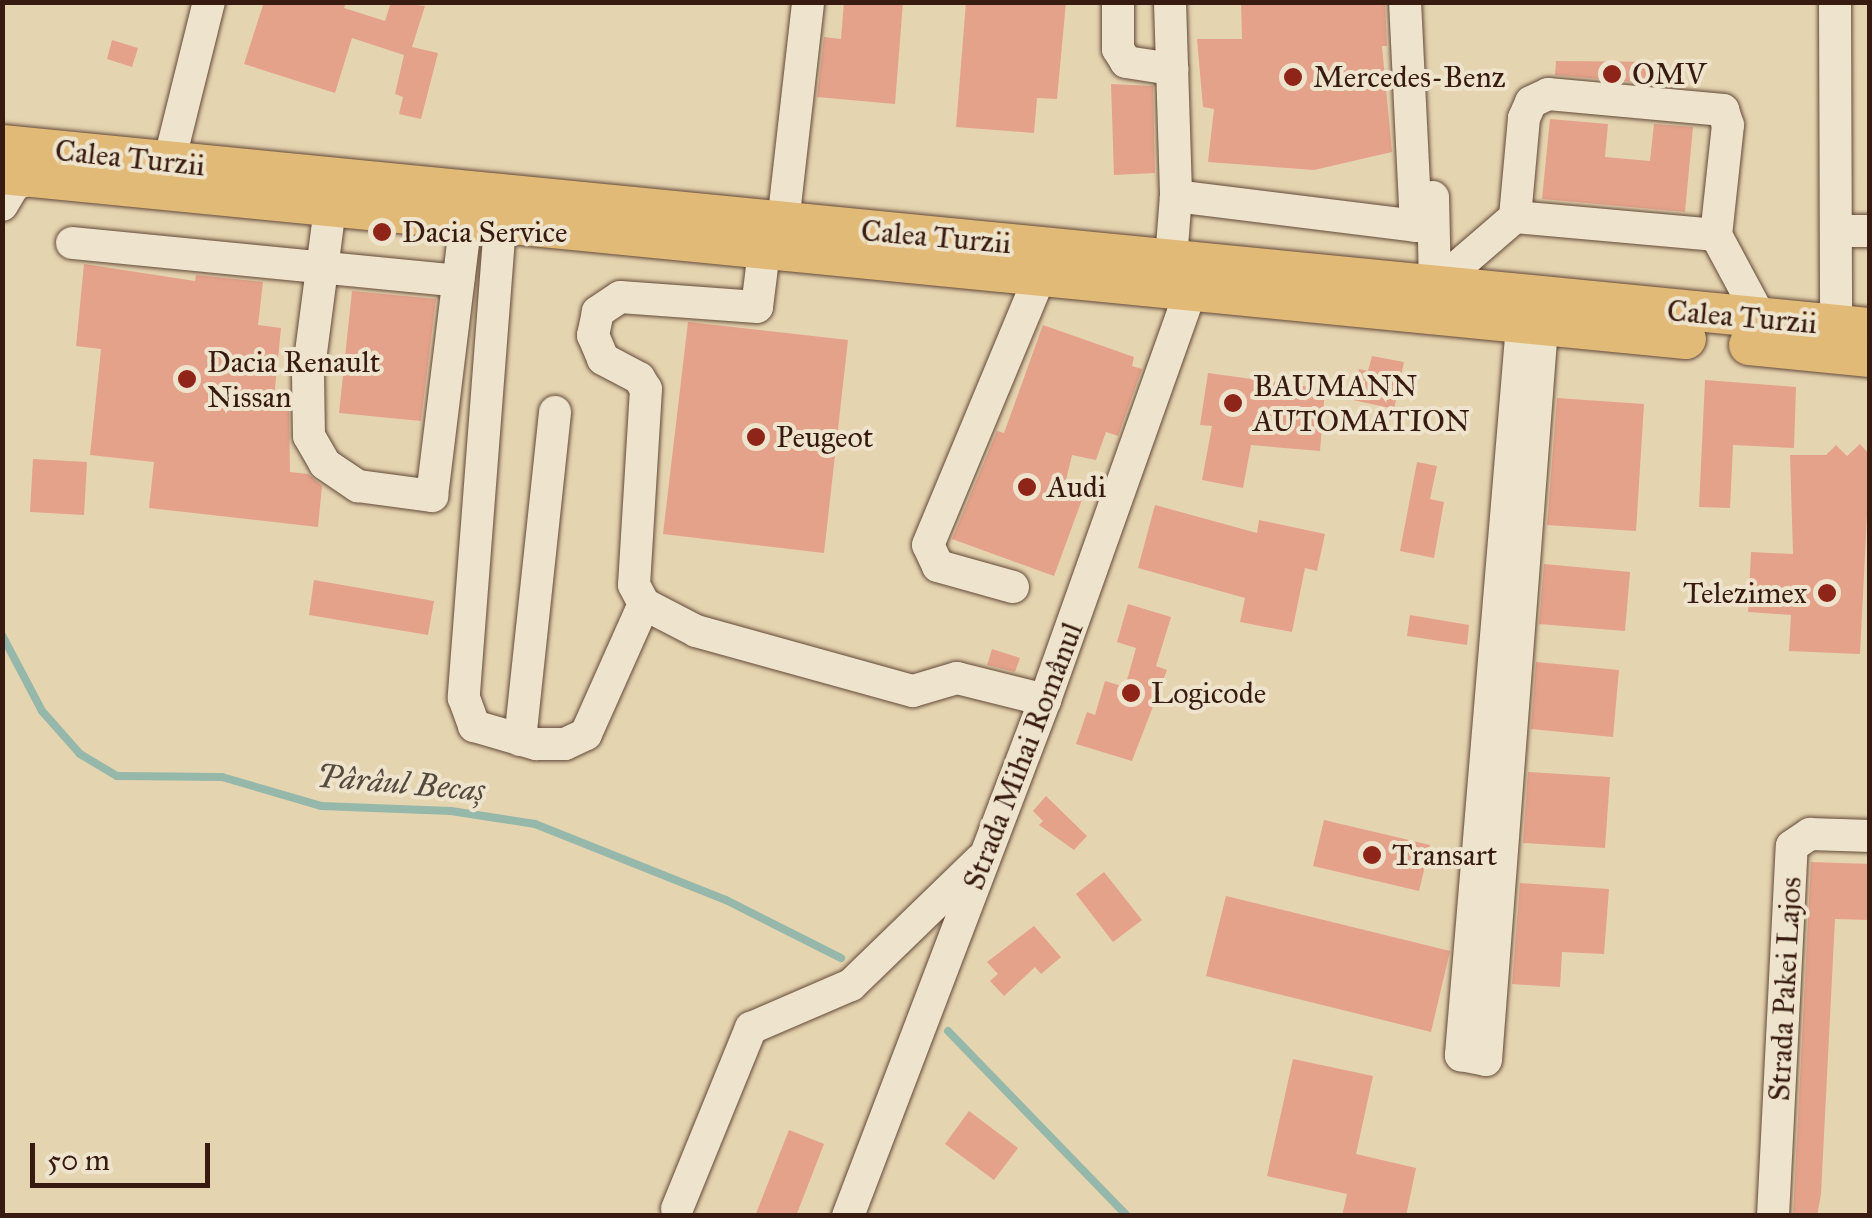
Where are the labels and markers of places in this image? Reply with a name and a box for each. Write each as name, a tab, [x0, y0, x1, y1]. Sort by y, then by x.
place label: OMV	[1632, 56, 1706, 92]
place label: Mercedes-Benz	[1313, 59, 1506, 95]
marker: OMV	[1601, 63, 1623, 85]
marker: Mercedes-Benz	[1282, 66, 1304, 88]
place label: Dacia Service	[402, 214, 568, 250]
marker: Dacia Service	[371, 221, 393, 243]
place label: Dacia Renault Nissan	[207, 344, 380, 414]
marker: Dacia Renault Nissan	[176, 368, 198, 390]
place label: BAUMANN AUTOMATION	[1253, 368, 1470, 438]
marker: BAUMANN AUTOMATION	[1222, 392, 1244, 414]
place label: Peugeot	[776, 419, 873, 455]
marker: Peugeot	[745, 426, 767, 448]
place label: Audi	[1047, 469, 1106, 505]
marker: Audi	[1016, 476, 1038, 498]
place label: Telezimex	[1683, 575, 1807, 611]
marker: Telezimex	[1816, 582, 1838, 604]
place label: Logicode	[1151, 675, 1266, 711]
marker: Logicode	[1120, 682, 1142, 704]
place label: Transart	[1392, 837, 1497, 873]
marker: Transart	[1361, 844, 1383, 866]

